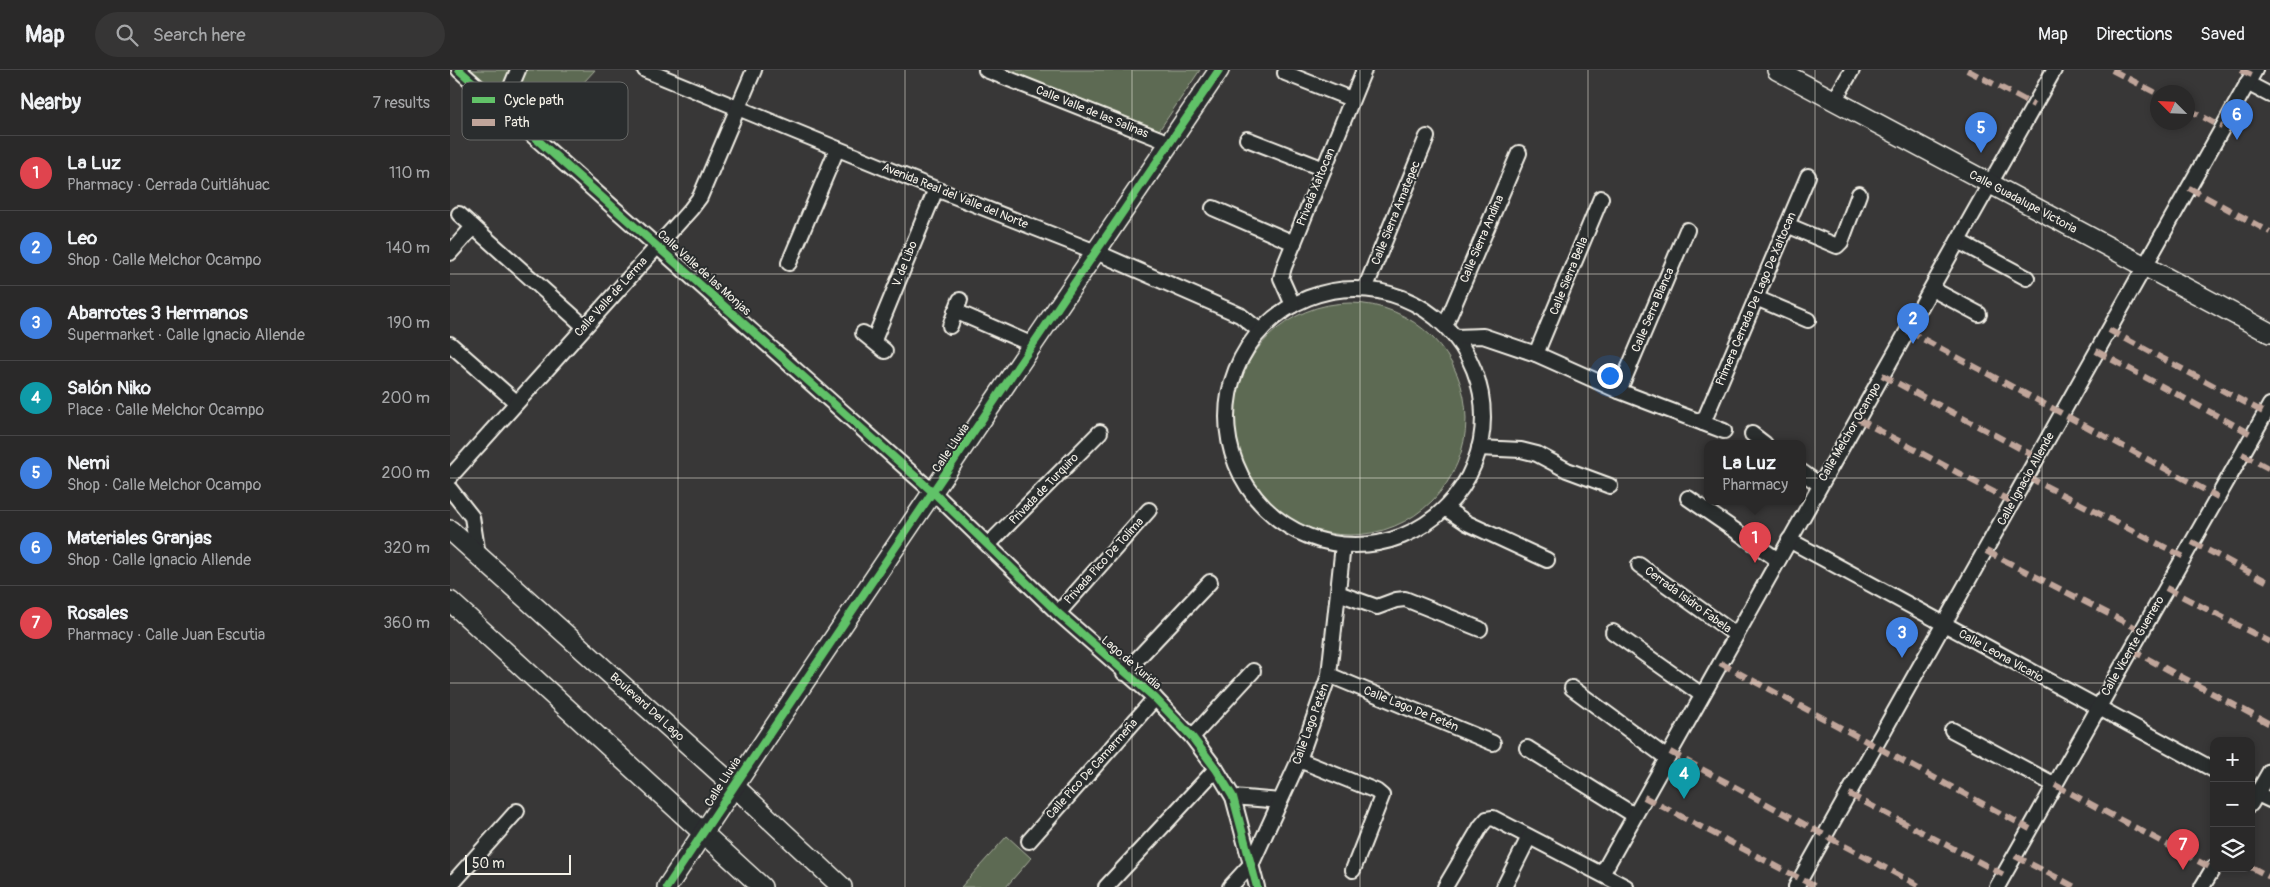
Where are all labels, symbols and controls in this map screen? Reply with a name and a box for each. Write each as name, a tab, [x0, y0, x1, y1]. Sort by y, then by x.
search box	[95, 12, 445, 57]
text: Map	[25, 20, 65, 49]
icon: search	[113, 21, 141, 49]
text: Search here	[153, 23, 246, 47]
text: Map	[2038, 23, 2068, 46]
text: Directions	[2096, 23, 2172, 46]
text: Saved	[2200, 23, 2245, 46]
legend	[462, 82, 628, 140]
street label: Calle Valle de las Salinas	[1033, 83, 1151, 142]
north arrow	[2150, 85, 2195, 130]
text: Nearby	[20, 89, 81, 116]
text: Cycle path	[504, 92, 564, 109]
text: 7 results	[372, 93, 430, 113]
pin: 6	[2221, 99, 2253, 140]
pin: 5	[1965, 112, 1997, 153]
text: Path	[504, 114, 529, 131]
street label: Privada Xaltocan	[1294, 146, 1339, 228]
text: La Luz	[67, 151, 121, 175]
street label: Calle Sierra Amatepec	[1368, 159, 1424, 267]
street label: Avenida Real del Valle del Norte	[880, 160, 1030, 232]
text: 1	[33, 163, 39, 183]
text: 110 m	[389, 163, 430, 183]
street label: Calle Guadalupe Victoria	[1966, 167, 2080, 237]
text: Pharmacy · Cerrada Cuitláhuac	[67, 175, 270, 195]
street label: Calle Sierra Andina	[1457, 192, 1507, 285]
street label: Primera Cerrada De Lago De Xaltocan	[1713, 210, 1800, 388]
text: Leo	[67, 226, 97, 250]
street label: Calle Valle de las Monjas	[654, 227, 754, 319]
street label: Calle Sierra Bella	[1546, 234, 1592, 317]
text: 2	[32, 238, 40, 258]
text: 140 m	[386, 238, 430, 258]
street label: V. de Libo	[889, 238, 921, 289]
text: Shop · Calle Melchor Ocampo	[67, 250, 261, 270]
street label: Calle Valle de Lerma	[571, 254, 651, 340]
street label: Calle Serra Blanca	[1628, 265, 1678, 354]
text: Abarrotes 3 Hermanos	[67, 301, 248, 325]
pin: 2	[1897, 303, 1929, 344]
text: 3	[32, 313, 40, 333]
text: 190 m	[387, 313, 430, 333]
text: Supermarket · Calle Ignacio Allende	[67, 325, 305, 345]
your location	[1597, 363, 1623, 389]
text: Salón Niko	[67, 376, 151, 400]
street label: Calle Melchor Ocampo	[1816, 379, 1885, 484]
text: 4	[31, 388, 41, 408]
text: 200 m	[382, 388, 430, 408]
text: Place · Calle Melchor Ocampo	[67, 400, 264, 420]
street label: Calle Lluvia	[929, 420, 973, 475]
street label: Calle Ignacio Allende	[1994, 430, 2058, 528]
popup	[1704, 440, 1806, 505]
street label: Privada de Turquiro	[1006, 450, 1082, 528]
text: Nemi	[67, 451, 109, 475]
text: La Luz	[1722, 451, 1776, 475]
text: 5	[32, 463, 40, 483]
text: 200 m	[382, 463, 430, 483]
text: Shop · Calle Melchor Ocampo	[67, 475, 261, 495]
text: Pharmacy	[1722, 475, 1788, 495]
street label: Privada Pico De Tolima	[1061, 514, 1147, 608]
pin: 1	[1739, 522, 1771, 563]
text: Materiales Granjas	[67, 526, 212, 550]
text: 6	[31, 538, 41, 558]
text: 320 m	[384, 538, 430, 558]
text: Shop · Calle Ignacio Allende	[67, 550, 251, 570]
street label: Cerrada Isidro Fabela	[1642, 563, 1735, 637]
street label: Calle Vicente Guerrero	[2098, 593, 2168, 699]
text: Rosales	[67, 601, 128, 625]
text: 7	[32, 613, 40, 633]
text: 360 m	[383, 613, 430, 633]
pin: 3	[1886, 617, 1918, 658]
text: Pharmacy · Calle Juan Escutia	[67, 625, 265, 645]
street label: Calle Leona Vicario	[1956, 626, 2047, 686]
street label: Lago de Yuridia	[1098, 633, 1164, 693]
street label: Boulevard Del Lago	[607, 670, 688, 745]
street label: Calle Lago Petén	[1289, 681, 1333, 767]
street label: Calle Lago De Petén	[1361, 683, 1461, 735]
street label: Calle Pico De Camarmeña	[1043, 715, 1141, 822]
map controls	[2210, 737, 2255, 872]
button: +	[2210, 737, 2255, 782]
street label: Calle Lluvia	[701, 754, 745, 810]
pin: 4	[1668, 758, 1700, 799]
button: −	[2210, 782, 2255, 827]
button: layers	[2210, 827, 2255, 872]
pin: 7	[2167, 829, 2199, 870]
scale bar	[465, 852, 571, 875]
text: 50 m	[472, 855, 505, 872]

